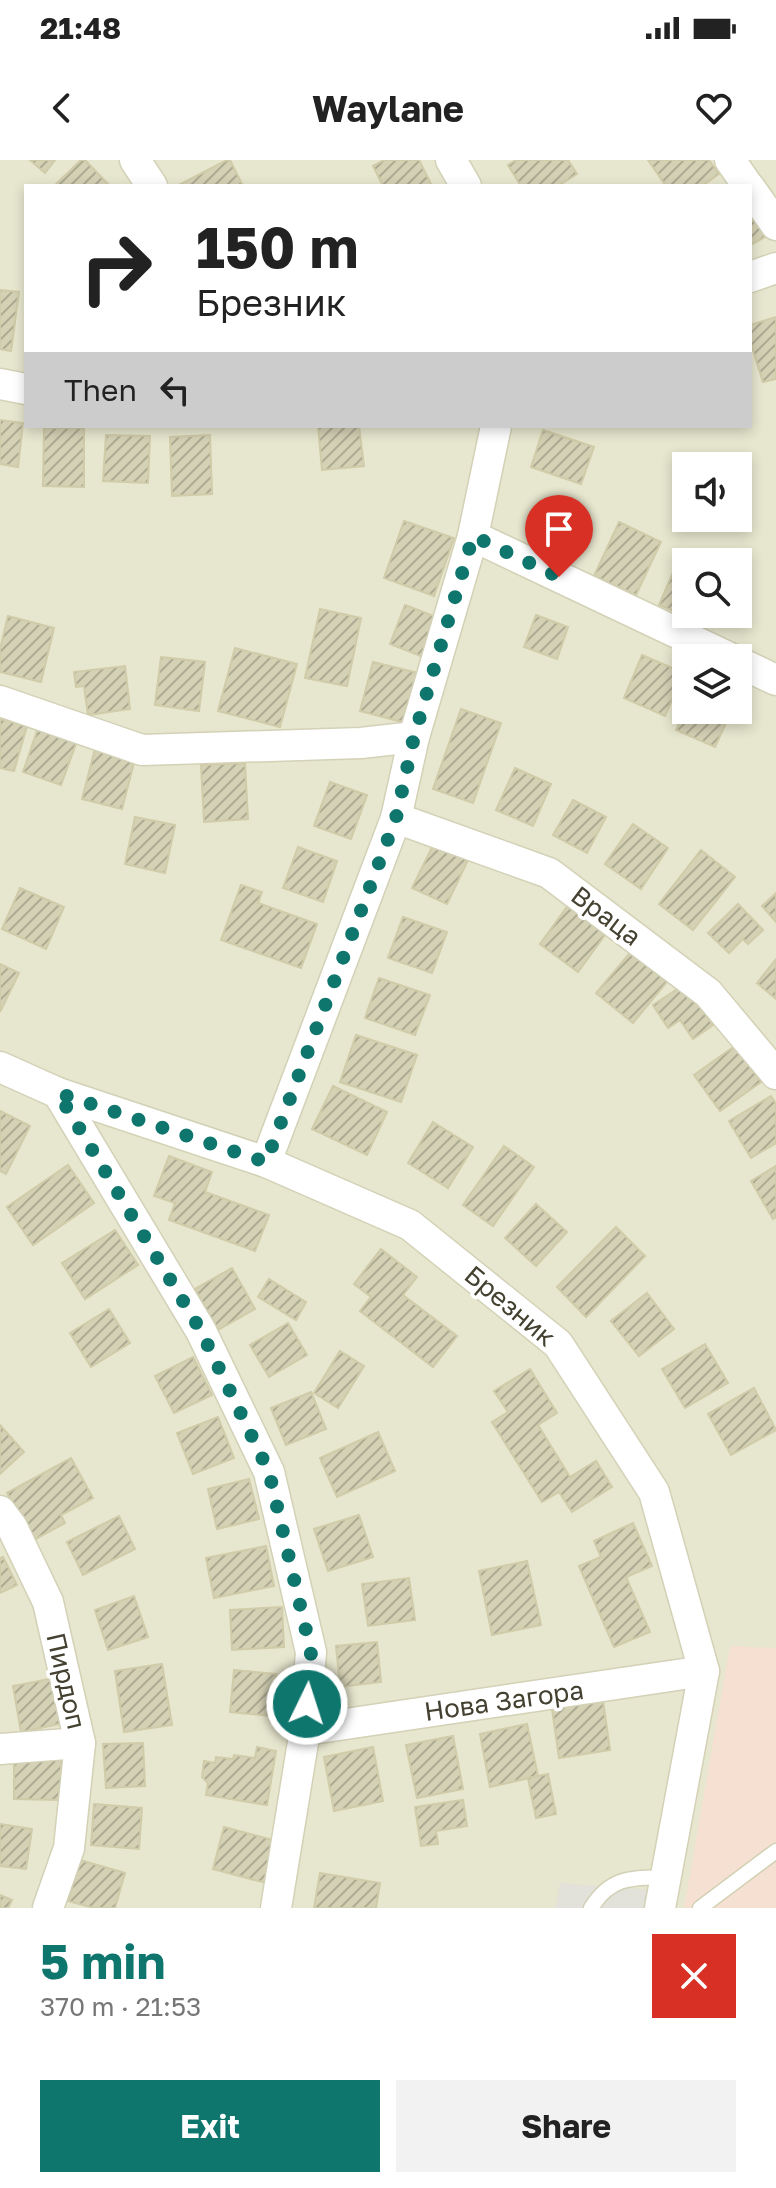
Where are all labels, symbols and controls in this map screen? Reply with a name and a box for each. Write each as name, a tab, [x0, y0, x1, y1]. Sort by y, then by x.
text: 21:48	[40, 10, 121, 46]
icon: back	[40, 86, 84, 130]
icon: heart	[692, 86, 736, 130]
text: Waylane	[312, 87, 464, 130]
text: 150 m	[196, 213, 358, 280]
icon: right	[64, 216, 168, 320]
text: Брезник	[196, 281, 346, 324]
icon: left	[153, 368, 197, 412]
text: Then	[64, 372, 137, 408]
map controls	[672, 452, 752, 724]
button: sound	[672, 452, 752, 532]
pin	[525, 495, 593, 577]
icon: arrive	[537, 507, 581, 551]
button: search	[672, 548, 752, 628]
button: layers	[672, 644, 752, 724]
street label: Враца	[565, 879, 647, 952]
street label: Брезник	[459, 1259, 562, 1352]
street label: Пирдоп	[40, 1630, 93, 1732]
position arrow	[265, 1662, 349, 1746]
street label: Нова Загора	[422, 1674, 586, 1727]
text: 5 min	[40, 1932, 165, 1990]
button: close	[652, 1934, 736, 2018]
text: 370 m · 21:53	[40, 1991, 201, 2022]
button: Exit	[40, 2080, 380, 2172]
button: Share	[396, 2080, 736, 2172]

